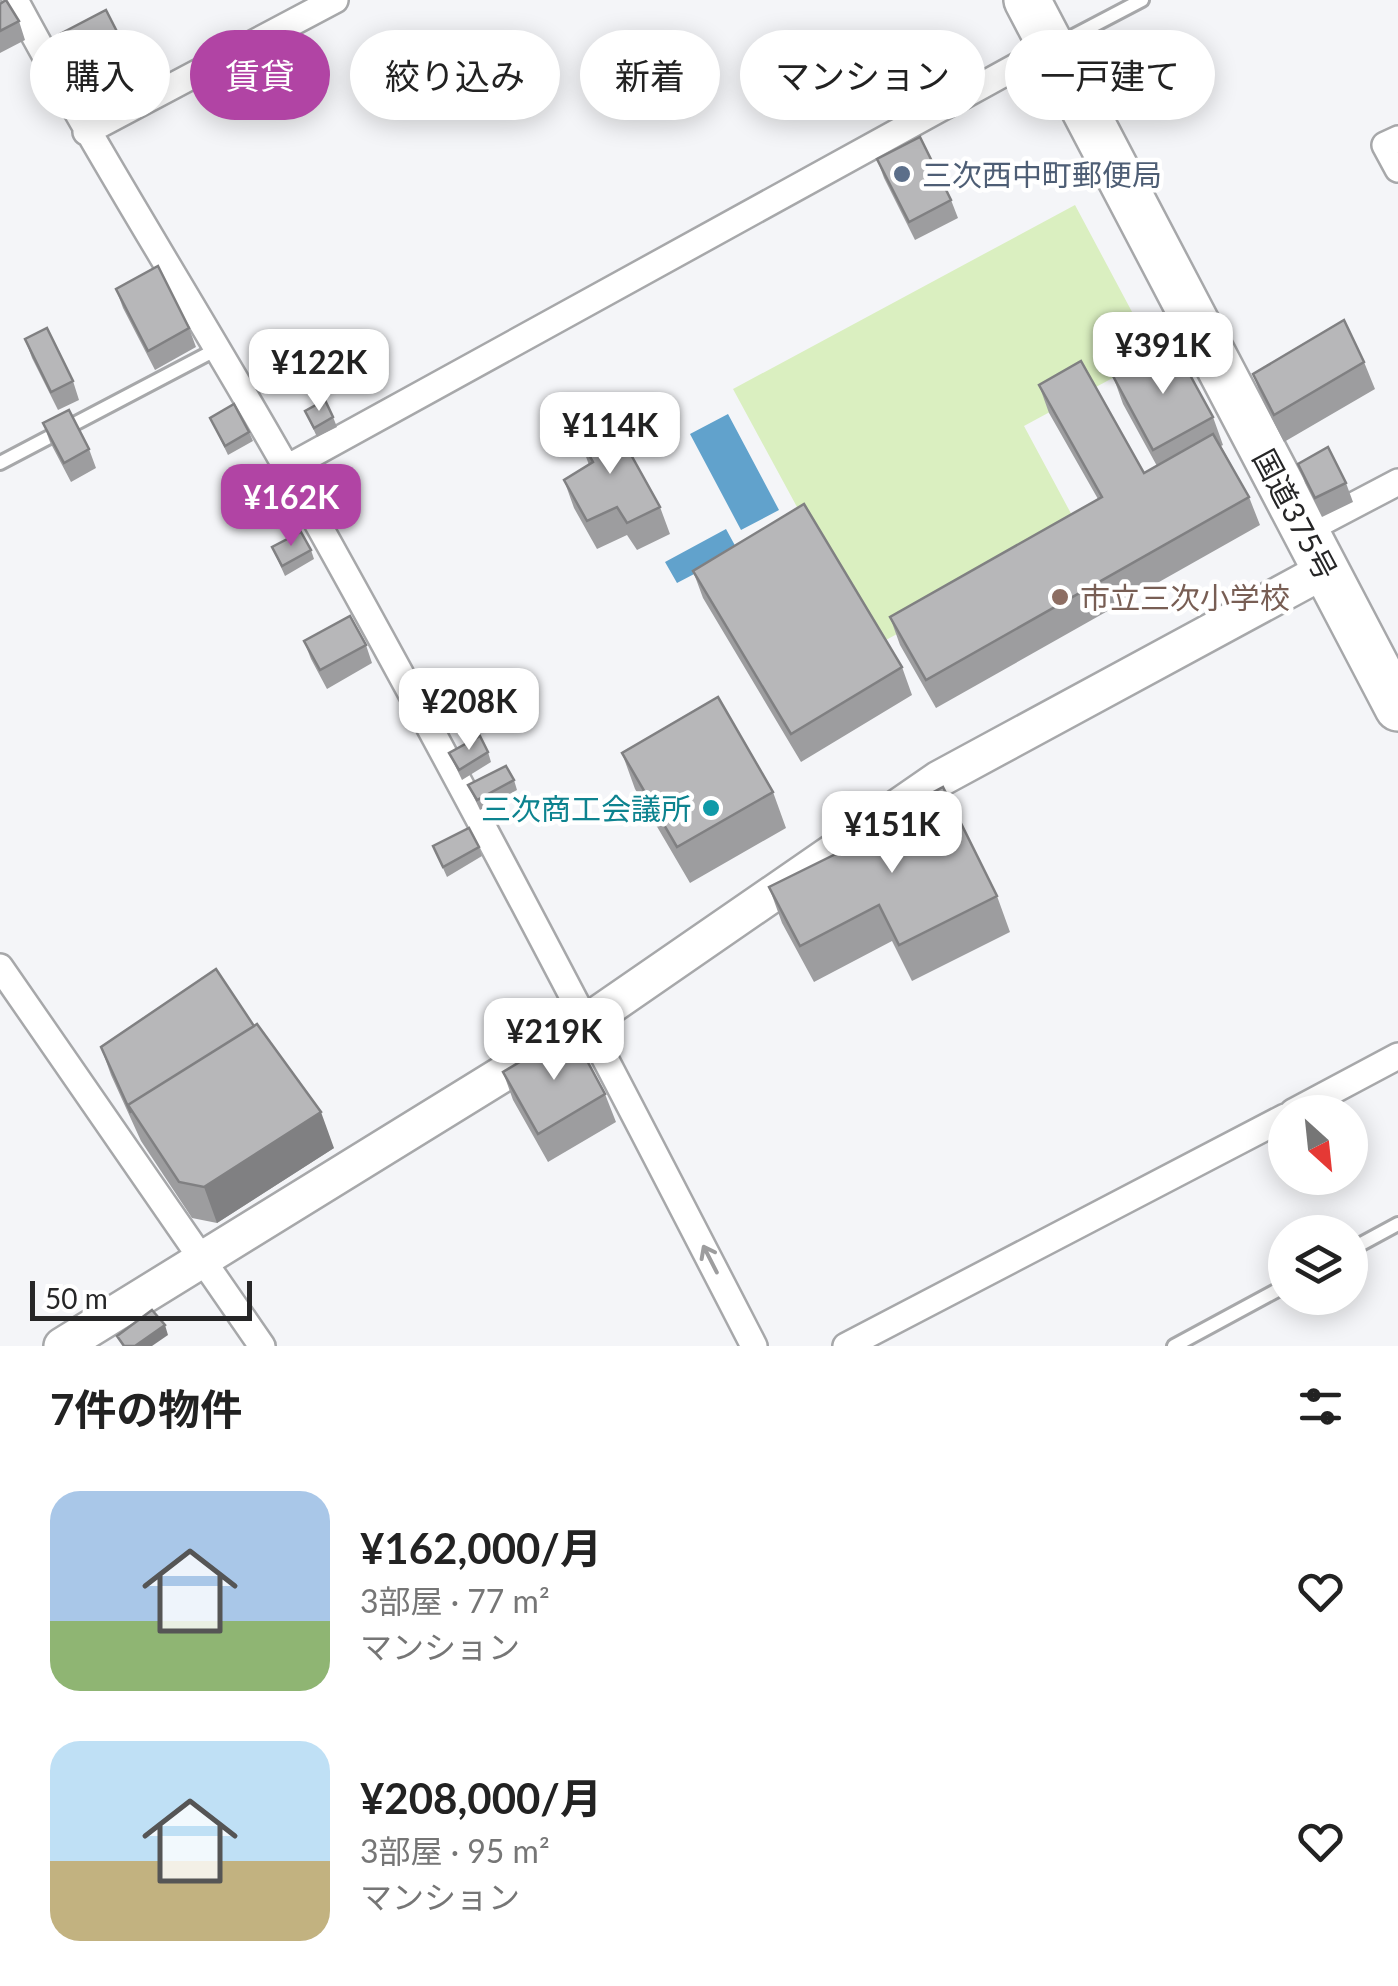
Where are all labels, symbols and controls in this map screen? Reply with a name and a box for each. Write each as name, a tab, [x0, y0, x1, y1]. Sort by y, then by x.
chip: 購入	[30, 30, 170, 120]
chip: 賃貸	[190, 30, 330, 120]
chip: 絞り込み	[350, 30, 560, 120]
chip: 新着	[580, 30, 720, 120]
chip: マンション	[740, 30, 985, 120]
chip: 一戸建て	[1005, 30, 1215, 120]
place label: 三次西中町郵便局	[922, 156, 1162, 192]
marker: 三次西中町郵便局	[891, 163, 913, 185]
pin: ¥391K	[1093, 312, 1233, 397]
text: ¥391K	[1115, 325, 1211, 364]
pin: ¥122K	[249, 329, 389, 414]
text: ¥122K	[271, 342, 367, 381]
pin: ¥114K	[540, 392, 680, 477]
text: ¥114K	[562, 405, 658, 444]
street label: 国道375号	[1247, 443, 1345, 585]
pin: ¥162K	[221, 464, 361, 549]
text: ¥162K	[243, 477, 339, 516]
place label: 市立三次小学校	[1080, 579, 1290, 615]
marker: 市立三次小学校	[1049, 586, 1071, 608]
pin: ¥208K	[399, 668, 539, 753]
text: ¥208K	[421, 681, 517, 720]
place label: 三次商工会議所	[481, 790, 691, 826]
pin: ¥151K	[822, 791, 962, 876]
marker: 三次商工会議所	[700, 797, 722, 819]
text: ¥151K	[844, 804, 940, 843]
pin: ¥219K	[484, 998, 624, 1083]
text: ¥219K	[506, 1011, 602, 1050]
north arrow	[1268, 1095, 1368, 1195]
map controls	[1268, 1095, 1368, 1315]
button: layers	[1268, 1215, 1368, 1315]
one-way arrow	[700, 1245, 719, 1275]
scale bar	[30, 1276, 252, 1320]
text: 50 m	[45, 1281, 108, 1315]
icon: filters	[1293, 1379, 1348, 1434]
text: 7件の物件	[50, 1384, 242, 1434]
text: ¥162,000/月	[360, 1523, 602, 1573]
icon: home	[130, 1531, 250, 1651]
icon: heart	[1293, 1564, 1348, 1619]
text: 3部屋 · 77 m²	[360, 1581, 550, 1620]
text: マンション	[360, 1627, 520, 1666]
text: ¥208,000/月	[360, 1773, 602, 1823]
icon: home	[130, 1781, 250, 1901]
icon: heart	[1293, 1814, 1348, 1869]
text: 3部屋 · 95 m²	[360, 1831, 550, 1870]
text: マンション	[360, 1877, 520, 1916]

